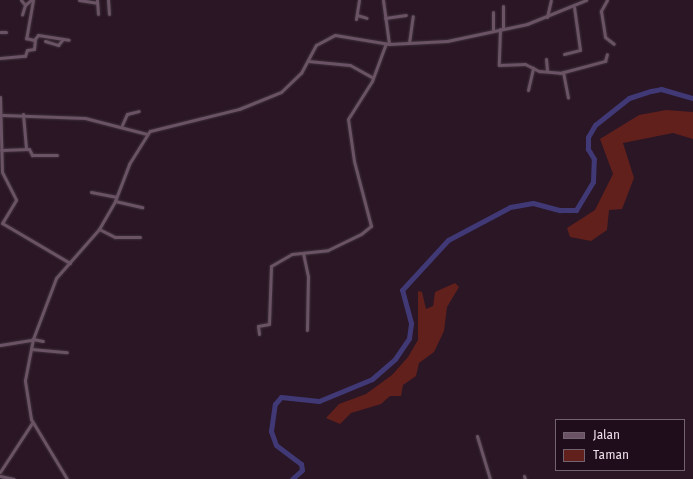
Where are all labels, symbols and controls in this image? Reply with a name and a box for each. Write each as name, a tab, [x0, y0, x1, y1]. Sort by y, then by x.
legend	[555, 419, 685, 471]
text: Jalan	[593, 428, 620, 442]
text: Taman	[593, 448, 629, 462]

